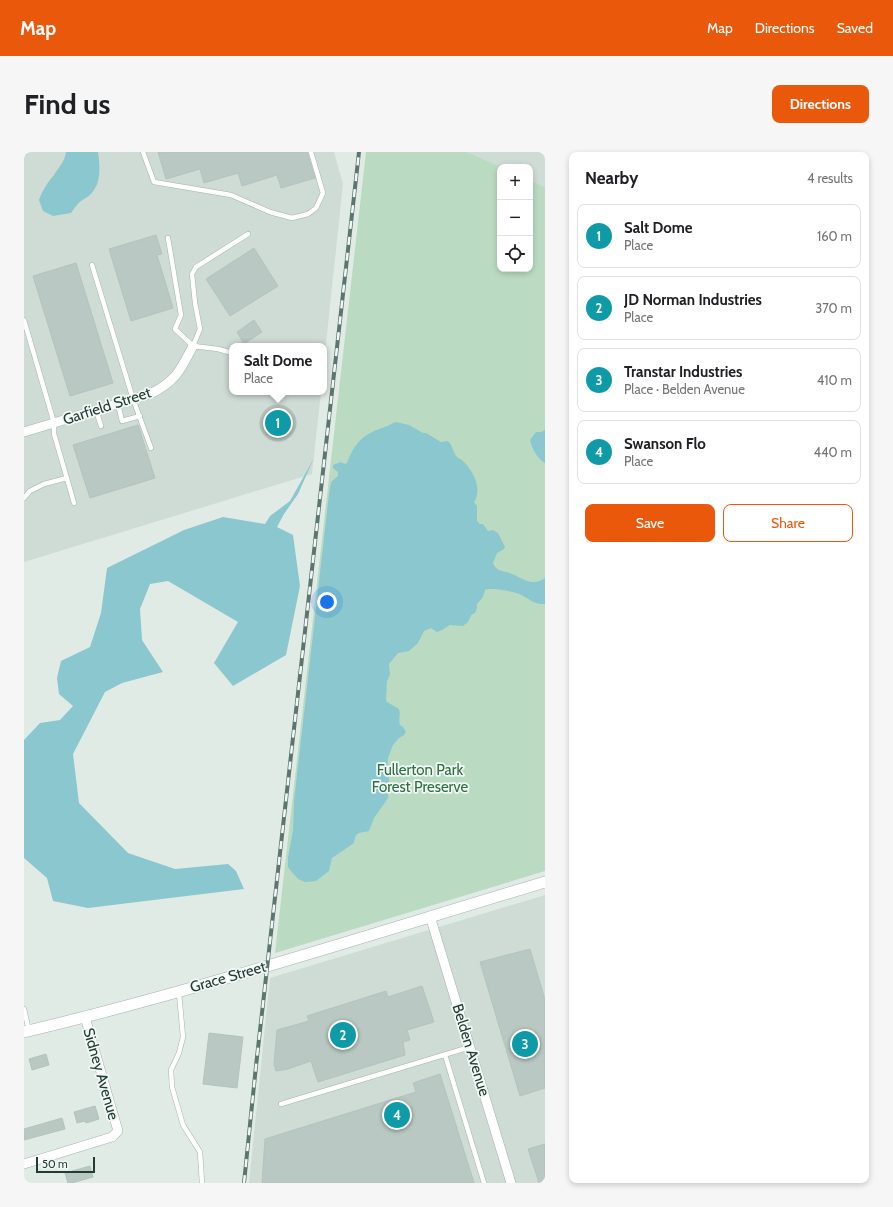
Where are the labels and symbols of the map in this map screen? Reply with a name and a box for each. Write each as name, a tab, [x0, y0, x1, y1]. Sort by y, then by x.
street label: Garfield Street	[61, 383, 153, 429]
pin: 1	[265, 408, 291, 438]
your location	[317, 592, 337, 612]
park label: Fullerton Park Forest Preserve	[372, 761, 469, 796]
street label: Grace Street	[188, 958, 268, 996]
street label: Belden Avenue	[448, 1002, 494, 1099]
pin: 2	[330, 1020, 356, 1050]
street label: Sidney Avenue	[79, 1026, 123, 1122]
pin: 3	[512, 1029, 538, 1059]
pin: 4	[384, 1100, 410, 1130]
scale bar	[36, 1155, 95, 1174]

